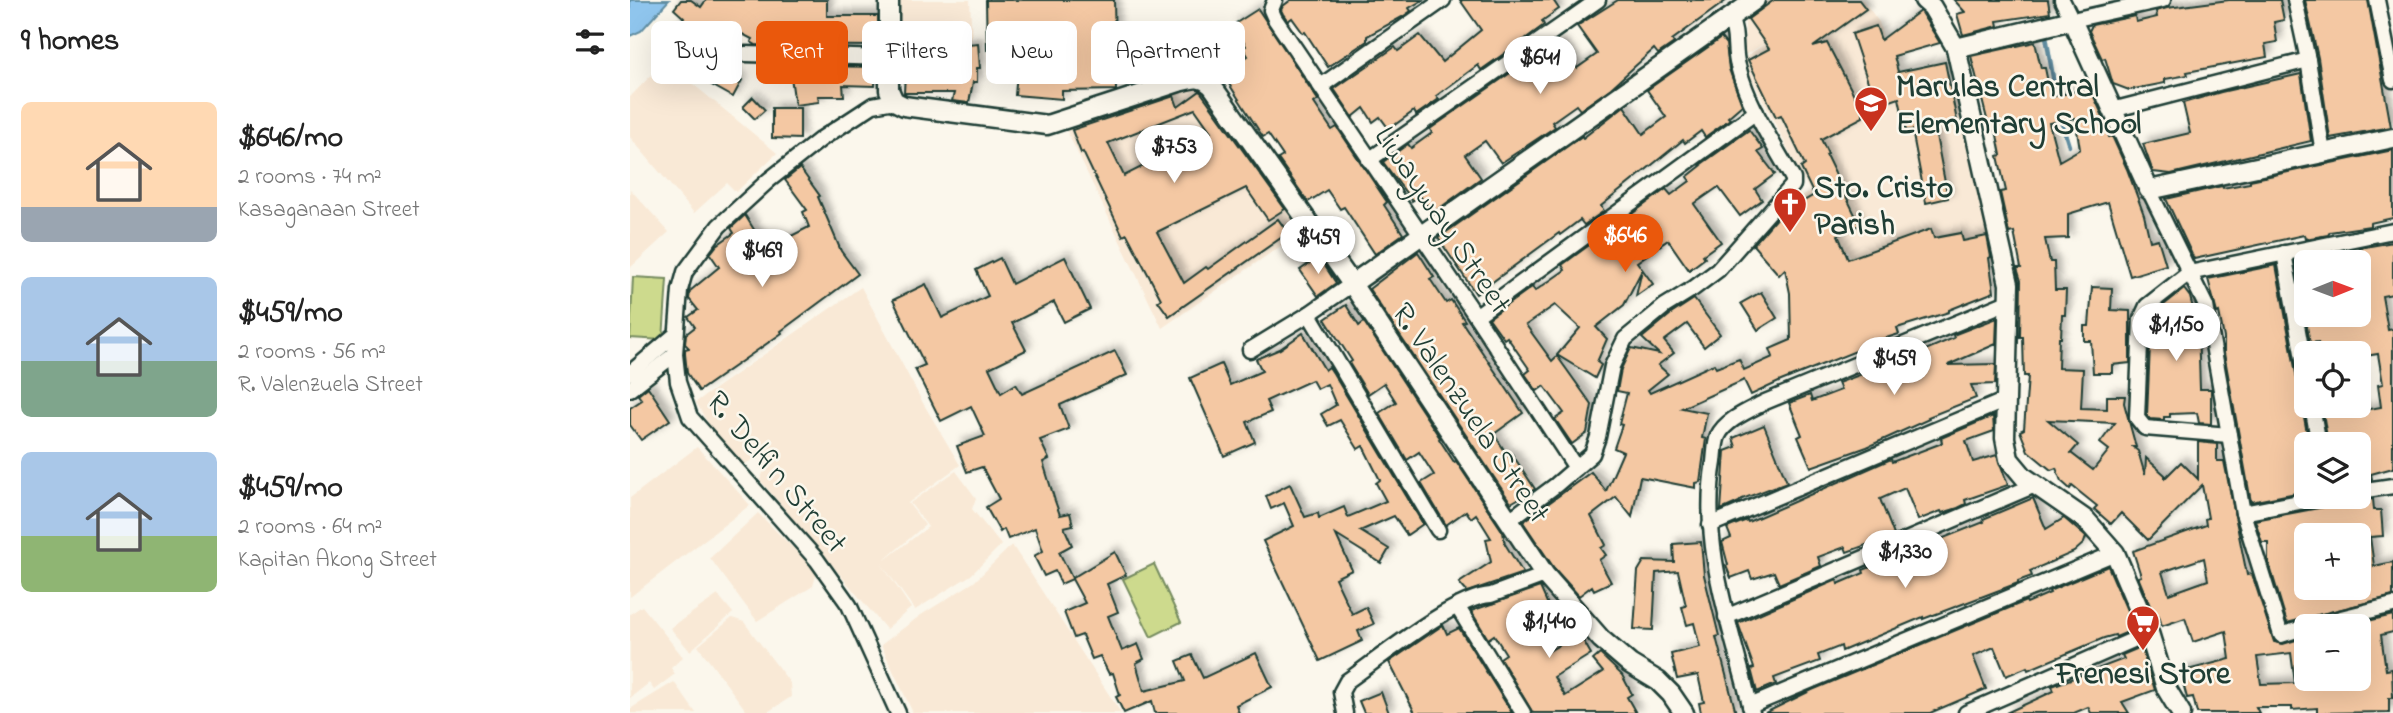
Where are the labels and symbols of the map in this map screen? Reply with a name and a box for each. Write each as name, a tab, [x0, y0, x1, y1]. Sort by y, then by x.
pin: $641	[1499, 36, 1581, 96]
place label: Marulas Central Elementary School	[1896, 65, 2141, 150]
school or university icon: Marulas Central Elementary School	[1852, 84, 1890, 133]
street label: Liwayway Street	[1361, 117, 1522, 325]
pin: $753	[1133, 125, 1215, 185]
place label: Sto. Cristo Parish	[1814, 166, 1953, 250]
church icon: Sto. Cristo Parish	[1771, 185, 1809, 234]
pin: $646	[1584, 215, 1666, 274]
pin: $459	[1277, 216, 1359, 276]
pin: $469	[721, 230, 803, 289]
north arrow	[2294, 250, 2371, 327]
street label: R. Valenzuela Street	[1378, 294, 1561, 534]
pin: $1,150	[2119, 304, 2233, 363]
pin: $459	[1853, 338, 1935, 397]
street label: R. Delfin Street	[693, 381, 858, 565]
pin: $1,330	[1848, 530, 1962, 590]
pin: $1,440	[1492, 600, 1606, 660]
supermarket icon: Frenesi Store	[2124, 603, 2162, 652]
place label: Frenesi Store	[2054, 652, 2232, 699]

